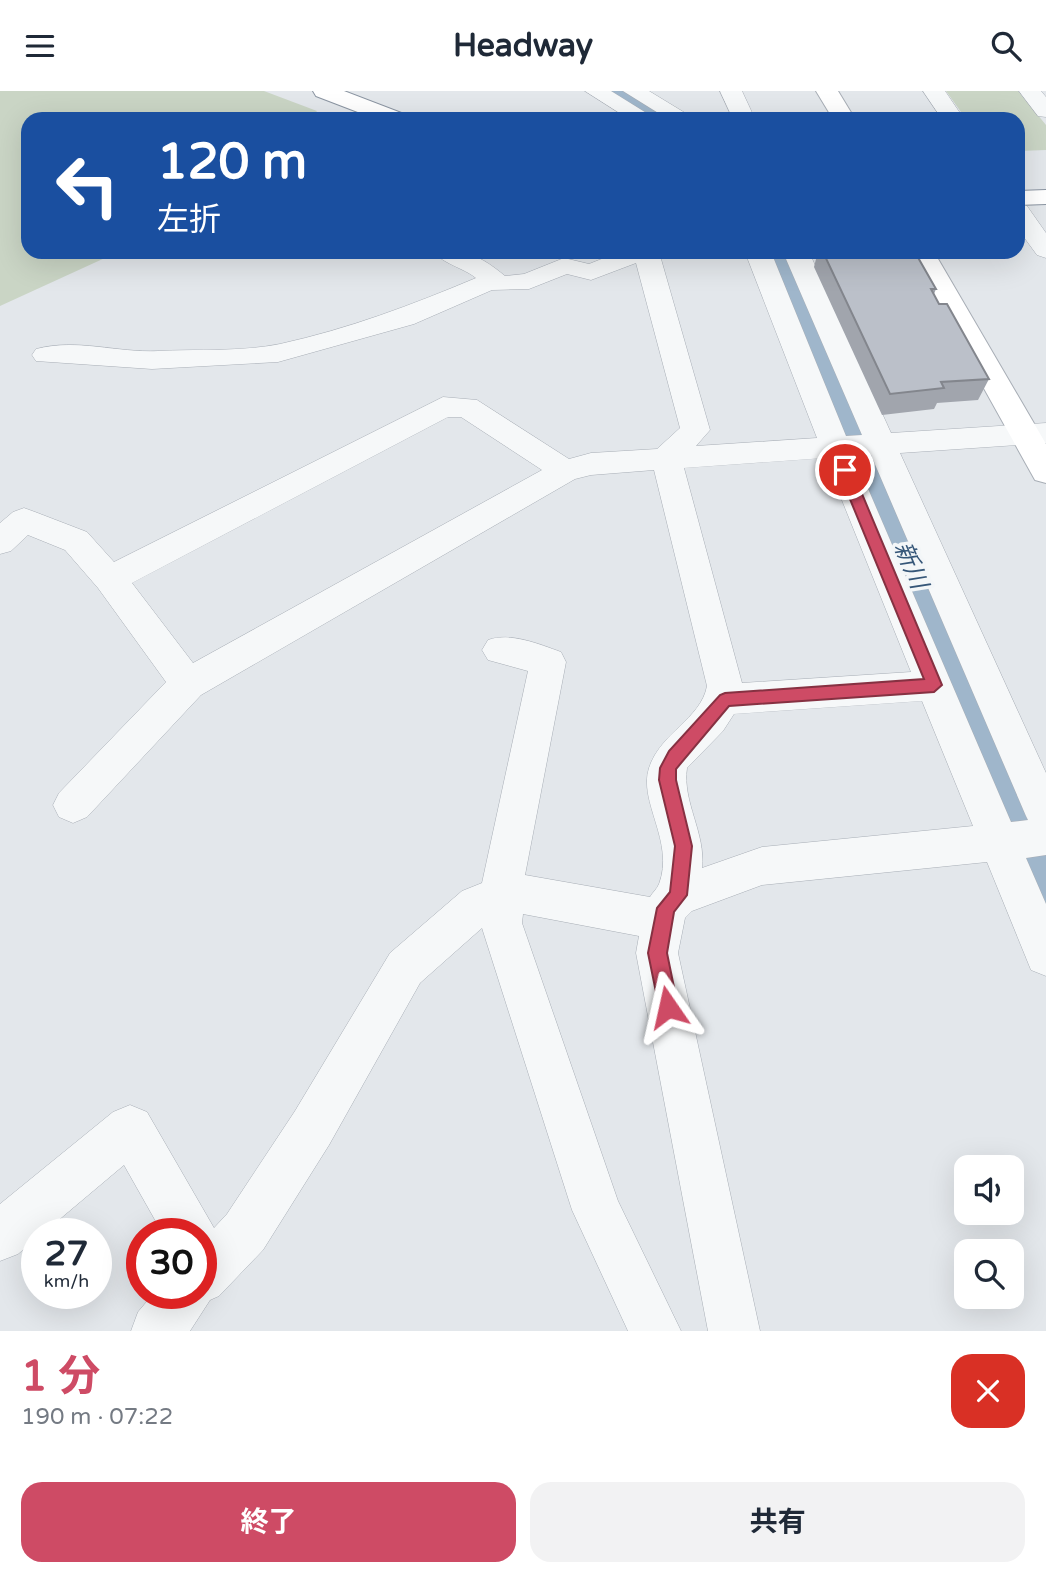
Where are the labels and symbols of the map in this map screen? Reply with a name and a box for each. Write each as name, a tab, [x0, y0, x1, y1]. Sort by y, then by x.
pin	[815, 440, 875, 500]
water label: 新川	[888, 537, 934, 596]
position arrow	[631, 970, 705, 1044]
speed limit sign: 30	[126, 1218, 217, 1309]

